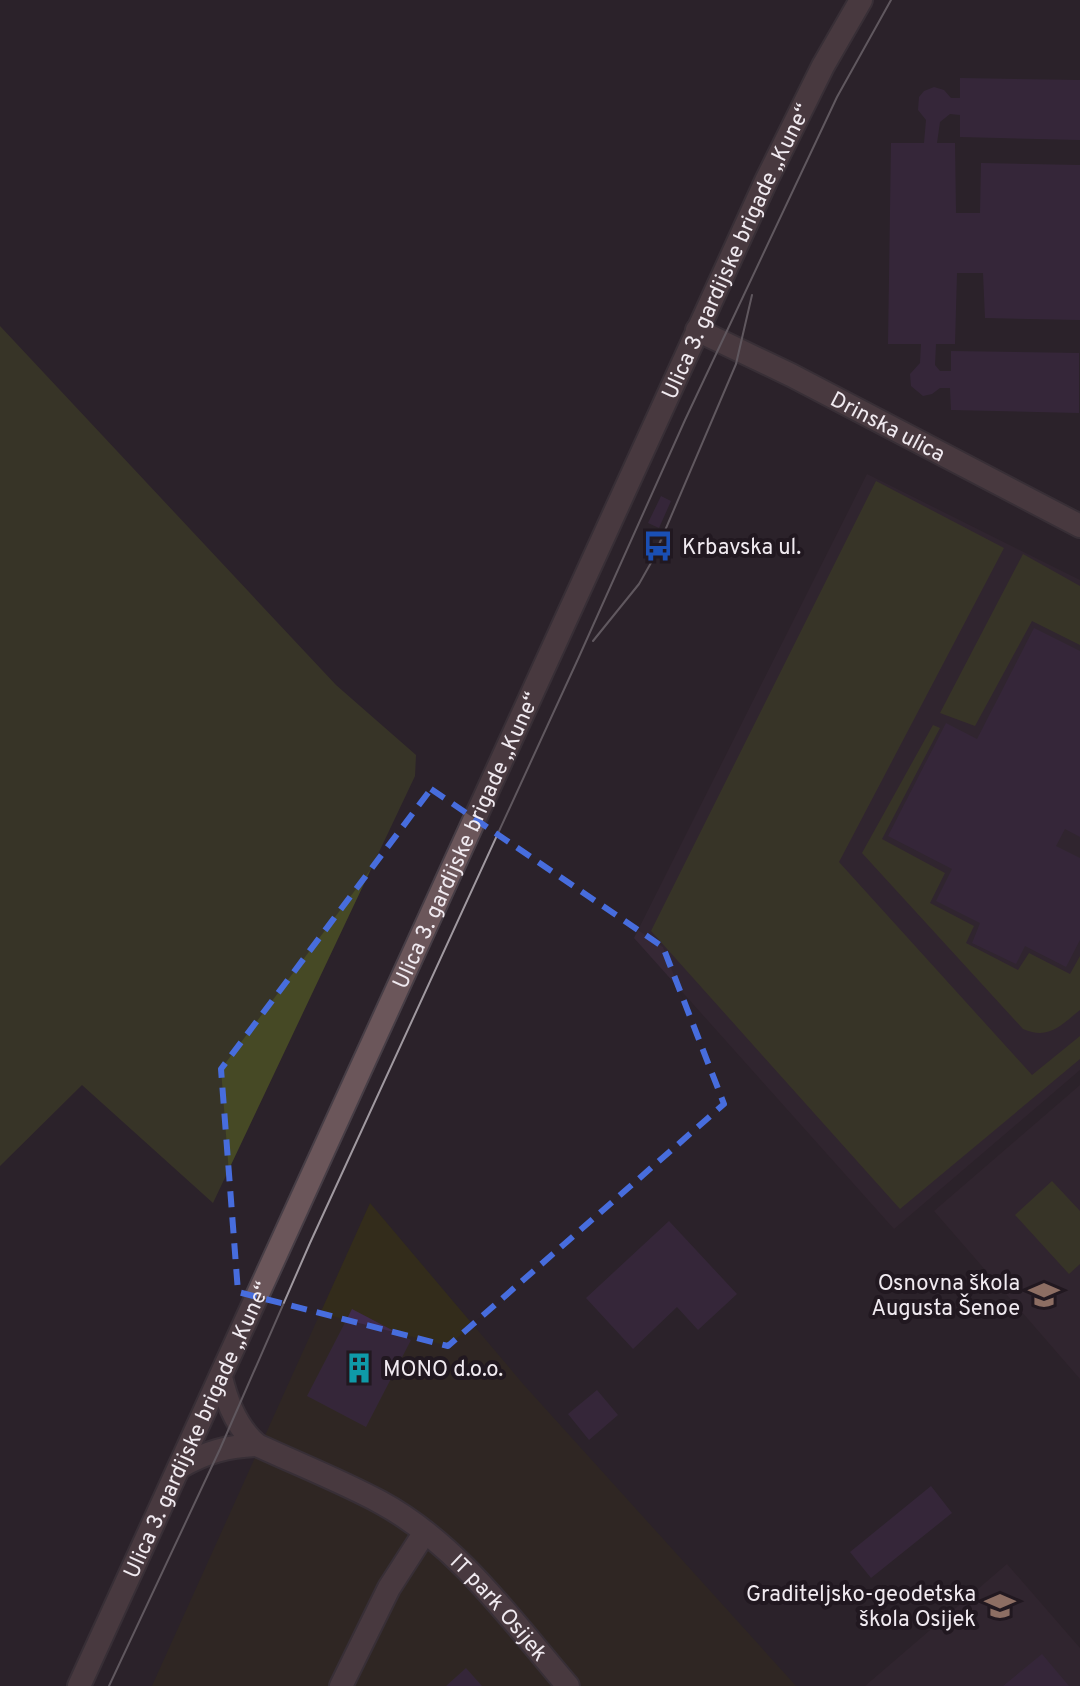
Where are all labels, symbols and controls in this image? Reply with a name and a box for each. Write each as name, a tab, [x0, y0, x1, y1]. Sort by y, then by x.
street label: Ulica 3. gardijske brigade „Kune“	[657, 100, 818, 404]
street label: Drinska ulica	[825, 387, 949, 469]
bus stop icon: Krbavska ul.	[641, 529, 675, 563]
place label: Krbavska ul.	[682, 535, 801, 562]
street label: Ulica 3. gardijske brigade „Kune“	[388, 688, 547, 994]
place label: Osnovna škola Augusta Šenoe	[871, 1271, 1020, 1323]
street label: Ulica 3. gardijske brigade „Kune“	[119, 1278, 278, 1583]
school or university icon: Osnovna škola Augusta Šenoe	[1027, 1278, 1061, 1312]
building icon: MONO d.o.o.	[342, 1351, 376, 1385]
place label: MONO d.o.o.	[383, 1357, 503, 1384]
street label: IT park Osijek	[443, 1549, 552, 1668]
place label: Graditeljsko-geodetska škola Osijek	[746, 1582, 976, 1634]
school or university icon: Graditeljsko-geodetska škola Osijek	[983, 1589, 1017, 1623]

